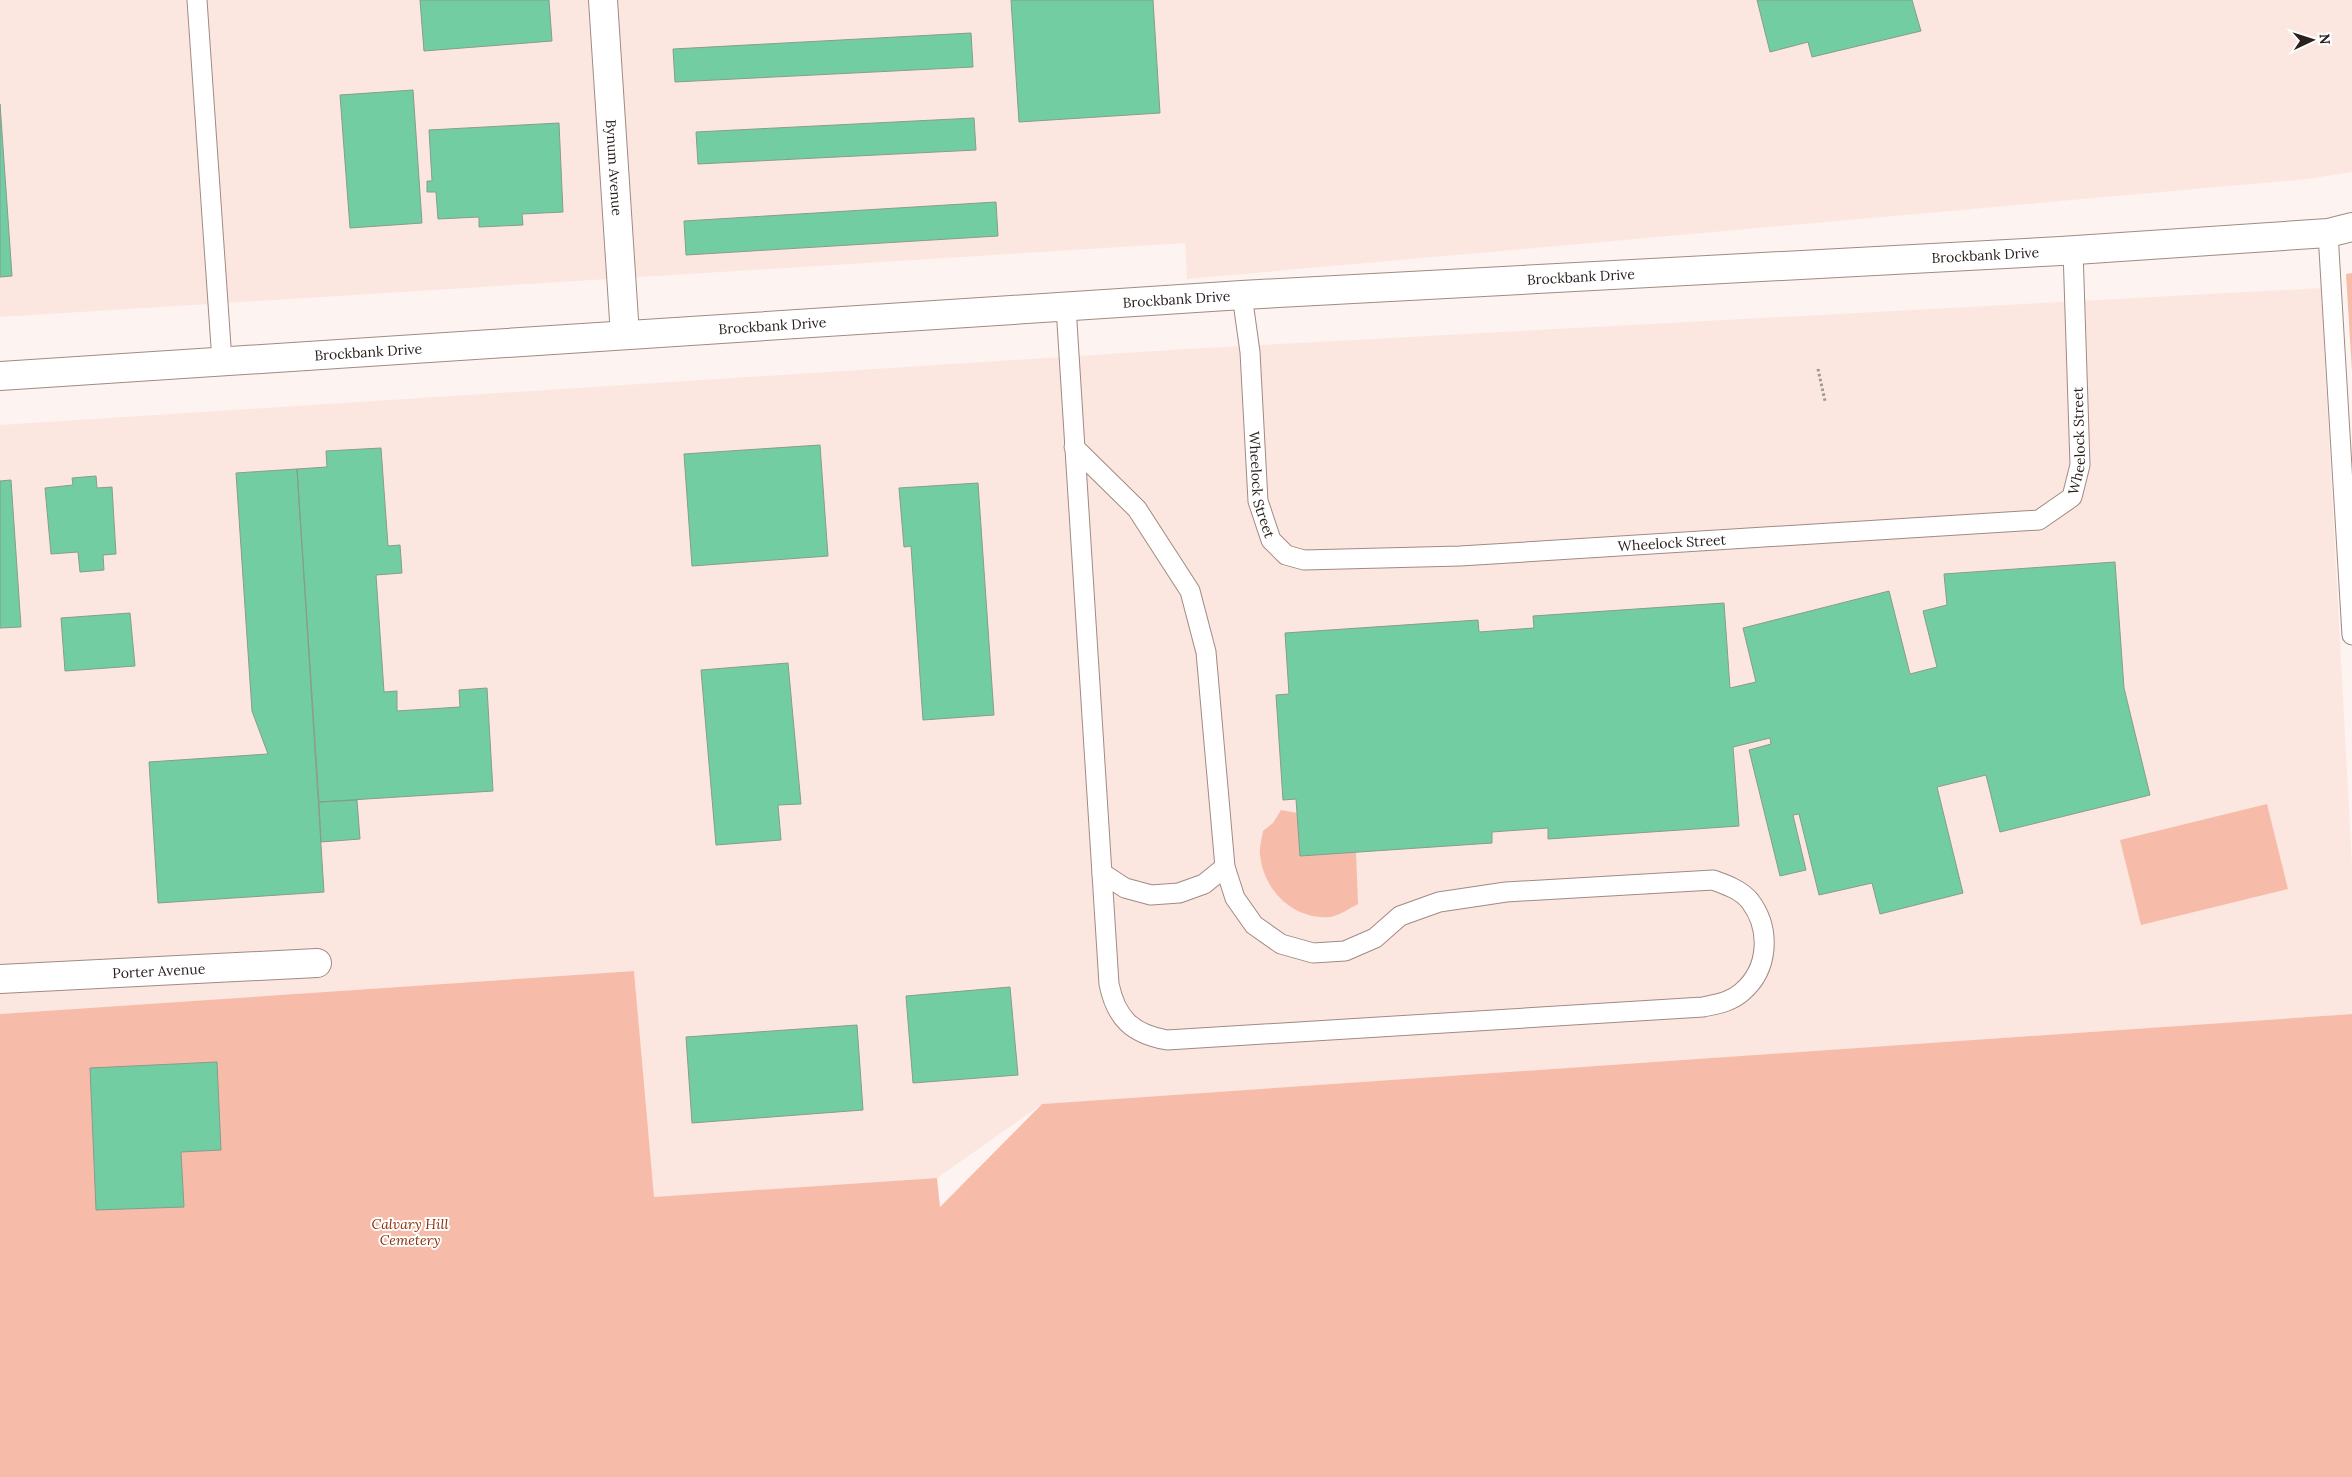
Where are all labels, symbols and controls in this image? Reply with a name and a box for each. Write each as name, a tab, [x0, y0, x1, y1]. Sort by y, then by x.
north arrow	[2287, 15, 2337, 65]
text: N	[2316, 33, 2334, 45]
street label: Bynum Avenue	[602, 119, 626, 217]
street label: Brockbank Drive	[1931, 243, 2040, 267]
street label: Brockbank Drive	[1527, 265, 1636, 289]
street label: Brockbank Drive	[1122, 287, 1231, 312]
street label: Brockbank Drive	[718, 313, 827, 338]
street label: Brockbank Drive	[314, 339, 423, 364]
street label: Wheelock Street	[2064, 386, 2089, 497]
street label: Wheelock Street	[1245, 431, 1279, 541]
street label: Wheelock Street	[1617, 530, 1727, 555]
street label: Porter Avenue	[112, 960, 206, 982]
park label: Calvary Hill Cemetery	[372, 1215, 448, 1249]

